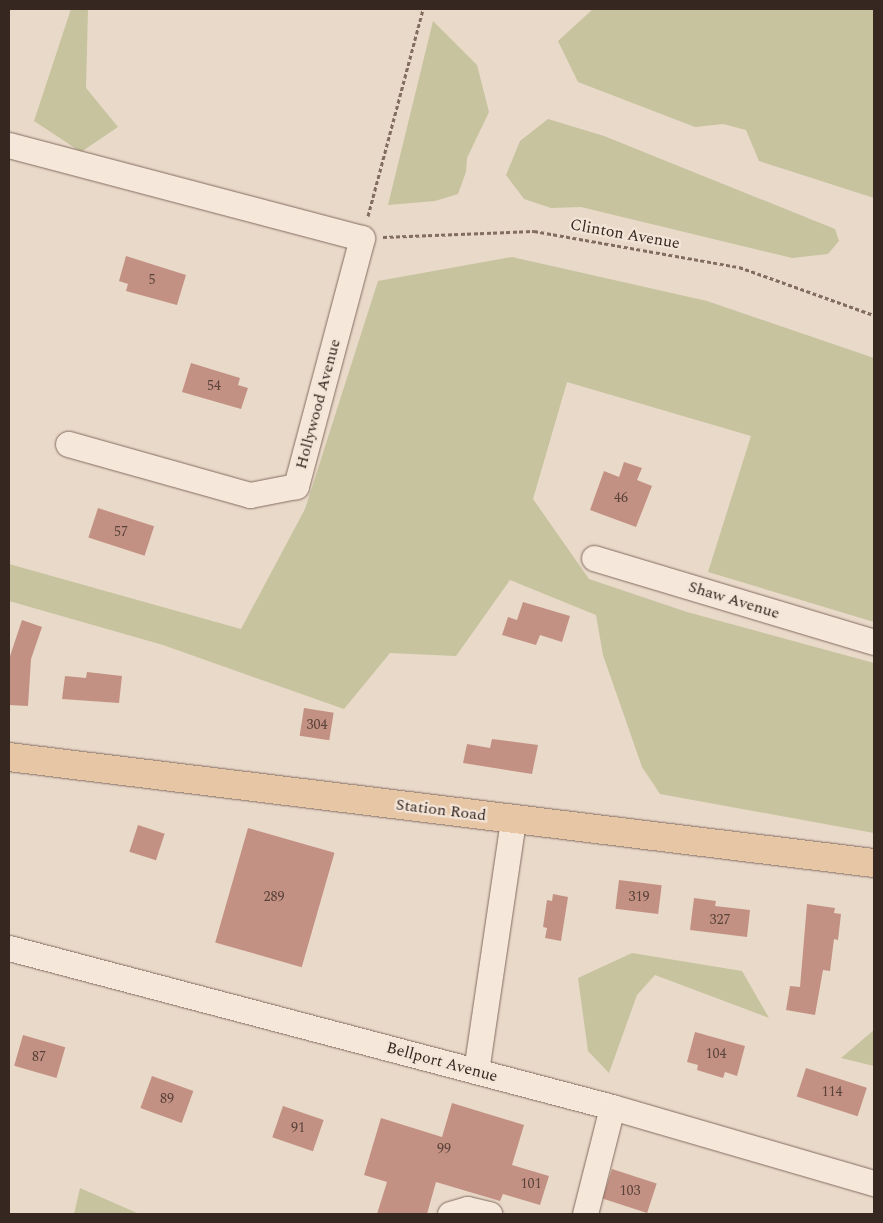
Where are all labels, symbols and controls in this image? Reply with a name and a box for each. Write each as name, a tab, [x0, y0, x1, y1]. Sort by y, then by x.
street label: Clinton Avenue	[569, 215, 681, 253]
house number: 5	[149, 272, 155, 288]
street label: Hollywood Avenue	[291, 337, 345, 471]
house number: 54	[207, 378, 221, 394]
house number: 46	[614, 490, 628, 506]
house number: 57	[114, 524, 128, 540]
street label: Shaw Avenue	[686, 577, 782, 623]
house number: 304	[307, 717, 327, 733]
street label: Station Road	[395, 795, 487, 825]
house number: 289	[264, 889, 284, 905]
house number: 319	[629, 889, 649, 905]
house number: 327	[710, 912, 730, 928]
street label: Bellport Avenue	[384, 1038, 500, 1086]
house number: 104	[706, 1046, 726, 1062]
house number: 87	[32, 1049, 46, 1065]
house number: 114	[822, 1084, 842, 1100]
house number: 89	[160, 1091, 174, 1107]
house number: 91	[291, 1120, 305, 1136]
house number: 99	[437, 1141, 451, 1157]
house number: 101	[521, 1176, 541, 1192]
house number: 103	[620, 1183, 640, 1199]

